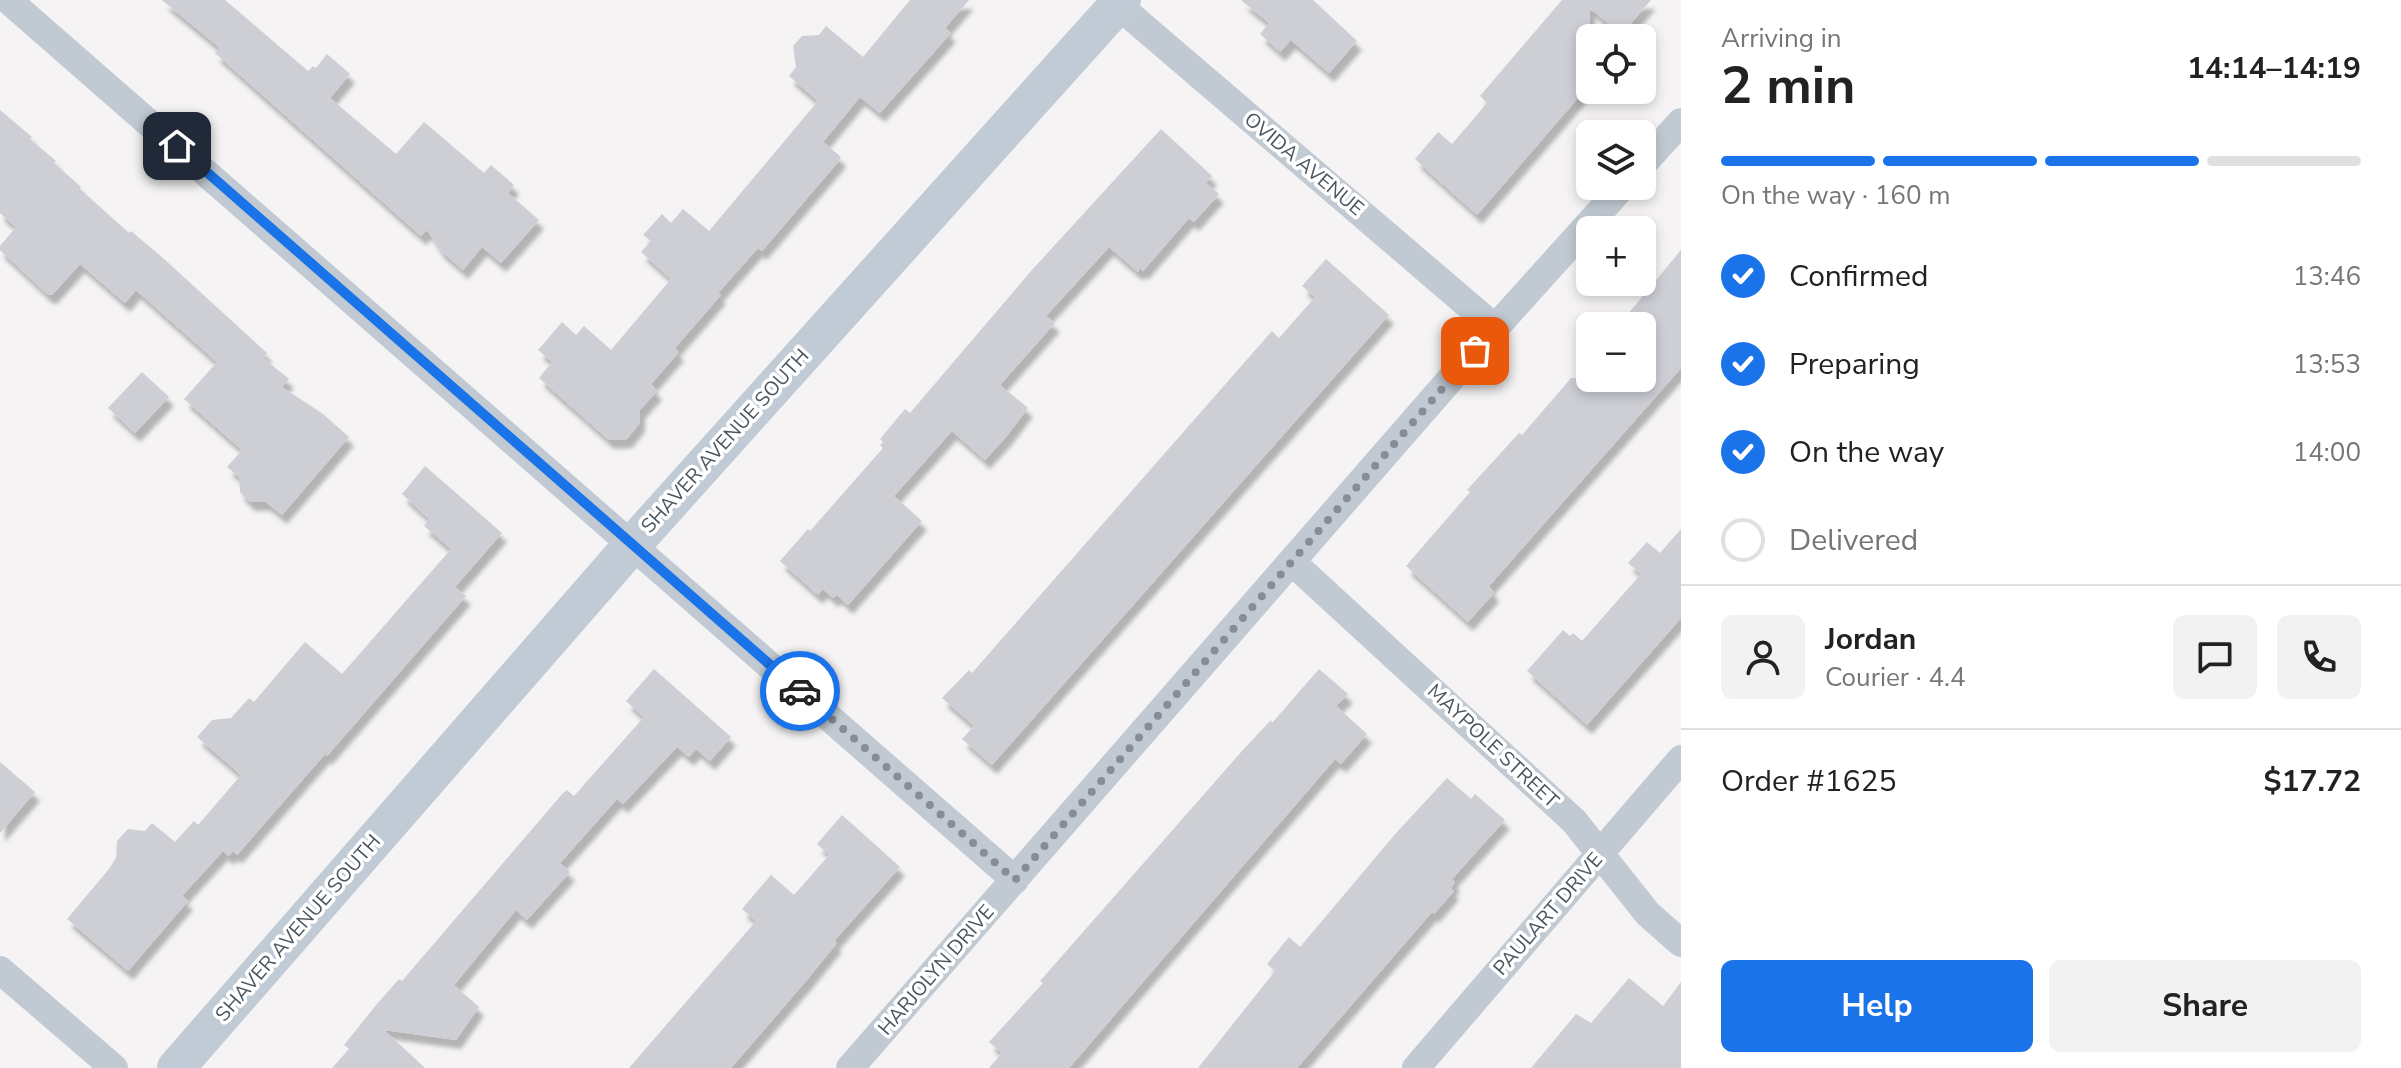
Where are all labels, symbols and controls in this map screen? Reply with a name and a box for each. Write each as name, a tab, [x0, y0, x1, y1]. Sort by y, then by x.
text: Arriving in	[1721, 21, 1842, 56]
map controls	[1576, 24, 1656, 392]
button: locate	[1576, 24, 1656, 104]
text: 14:14–14:19	[2187, 48, 2361, 89]
text: 2 min	[1721, 50, 1856, 121]
street label: OVIDA AVENUE	[1239, 106, 1369, 222]
pin	[143, 112, 211, 180]
button: layers	[1576, 120, 1656, 200]
icon: home	[155, 124, 199, 168]
text: On the way · 160 m	[1721, 178, 1950, 213]
button: +	[1576, 216, 1656, 296]
icon: check	[1721, 254, 1765, 298]
text: Confirmed	[1789, 256, 1929, 297]
text: 13:46	[2293, 259, 2361, 294]
button: −	[1576, 312, 1656, 392]
pin	[1441, 317, 1509, 385]
icon: bag	[1453, 329, 1497, 373]
icon: check	[1721, 342, 1765, 386]
street label: SHAVER AVENUE SOUTH	[635, 343, 815, 539]
text: Preparing	[1789, 344, 1920, 385]
text: 13:53	[2293, 347, 2361, 382]
icon: check	[1721, 430, 1765, 474]
text: On the way	[1789, 432, 1944, 473]
text: 14:00	[2293, 435, 2361, 470]
text: Delivered	[1789, 520, 1918, 561]
button: person	[1721, 615, 1805, 699]
button: chat	[2173, 615, 2257, 699]
button: phone	[2277, 615, 2361, 699]
text: Jordan	[1825, 619, 1916, 660]
courier	[760, 651, 840, 731]
text: Courier · 4.4	[1825, 660, 1966, 695]
icon: car	[778, 669, 822, 713]
street label: MAYPOLE STREET	[1421, 678, 1565, 814]
text: Order #1625	[1721, 761, 1896, 802]
text: $17.72	[2264, 761, 2361, 802]
street label: SHAVER AVENUE SOUTH	[209, 829, 387, 1027]
street label: PAULART DRIVE	[1487, 847, 1609, 981]
street label: HARJOLYN DRIVE	[872, 899, 1000, 1041]
button: Help	[1721, 960, 2033, 1052]
button: Share	[2049, 960, 2361, 1052]

